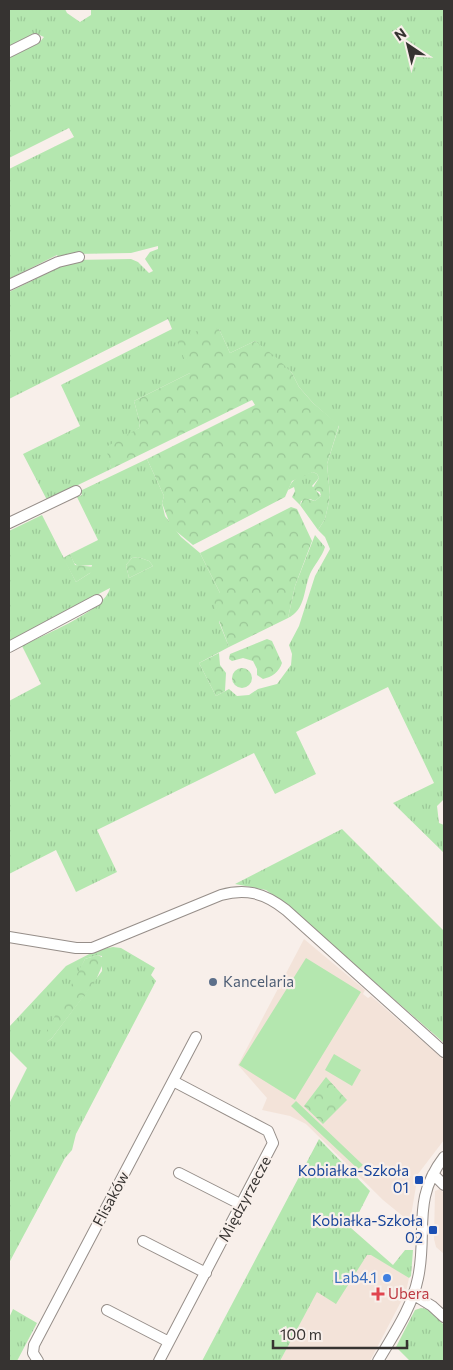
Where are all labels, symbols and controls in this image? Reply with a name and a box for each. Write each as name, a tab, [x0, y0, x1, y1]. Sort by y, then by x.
north arrow	[383, 20, 433, 70]
text: N	[391, 24, 409, 44]
place label: Kancelaria	[223, 972, 294, 990]
marker: Kancelaria	[207, 976, 219, 988]
street label: Międzyrzecze	[214, 1153, 274, 1244]
place label: Kobiałka-Szkoła 01	[298, 1161, 409, 1196]
street label: Flisaków	[88, 1168, 132, 1229]
marker: Kobiałka-Szkoła 01	[413, 1174, 425, 1186]
place label: Kobiałka-Szkoła 02	[312, 1211, 423, 1246]
marker: Kobiałka-Szkoła 02	[427, 1224, 439, 1236]
place label: Lab4.1	[334, 1268, 377, 1286]
marker: Lab4.1	[381, 1272, 393, 1284]
place label: Ubera	[388, 1284, 429, 1302]
marker: Ubera	[372, 1288, 384, 1300]
scale bar	[273, 1318, 407, 1350]
text: 100 m	[280, 1325, 322, 1343]

